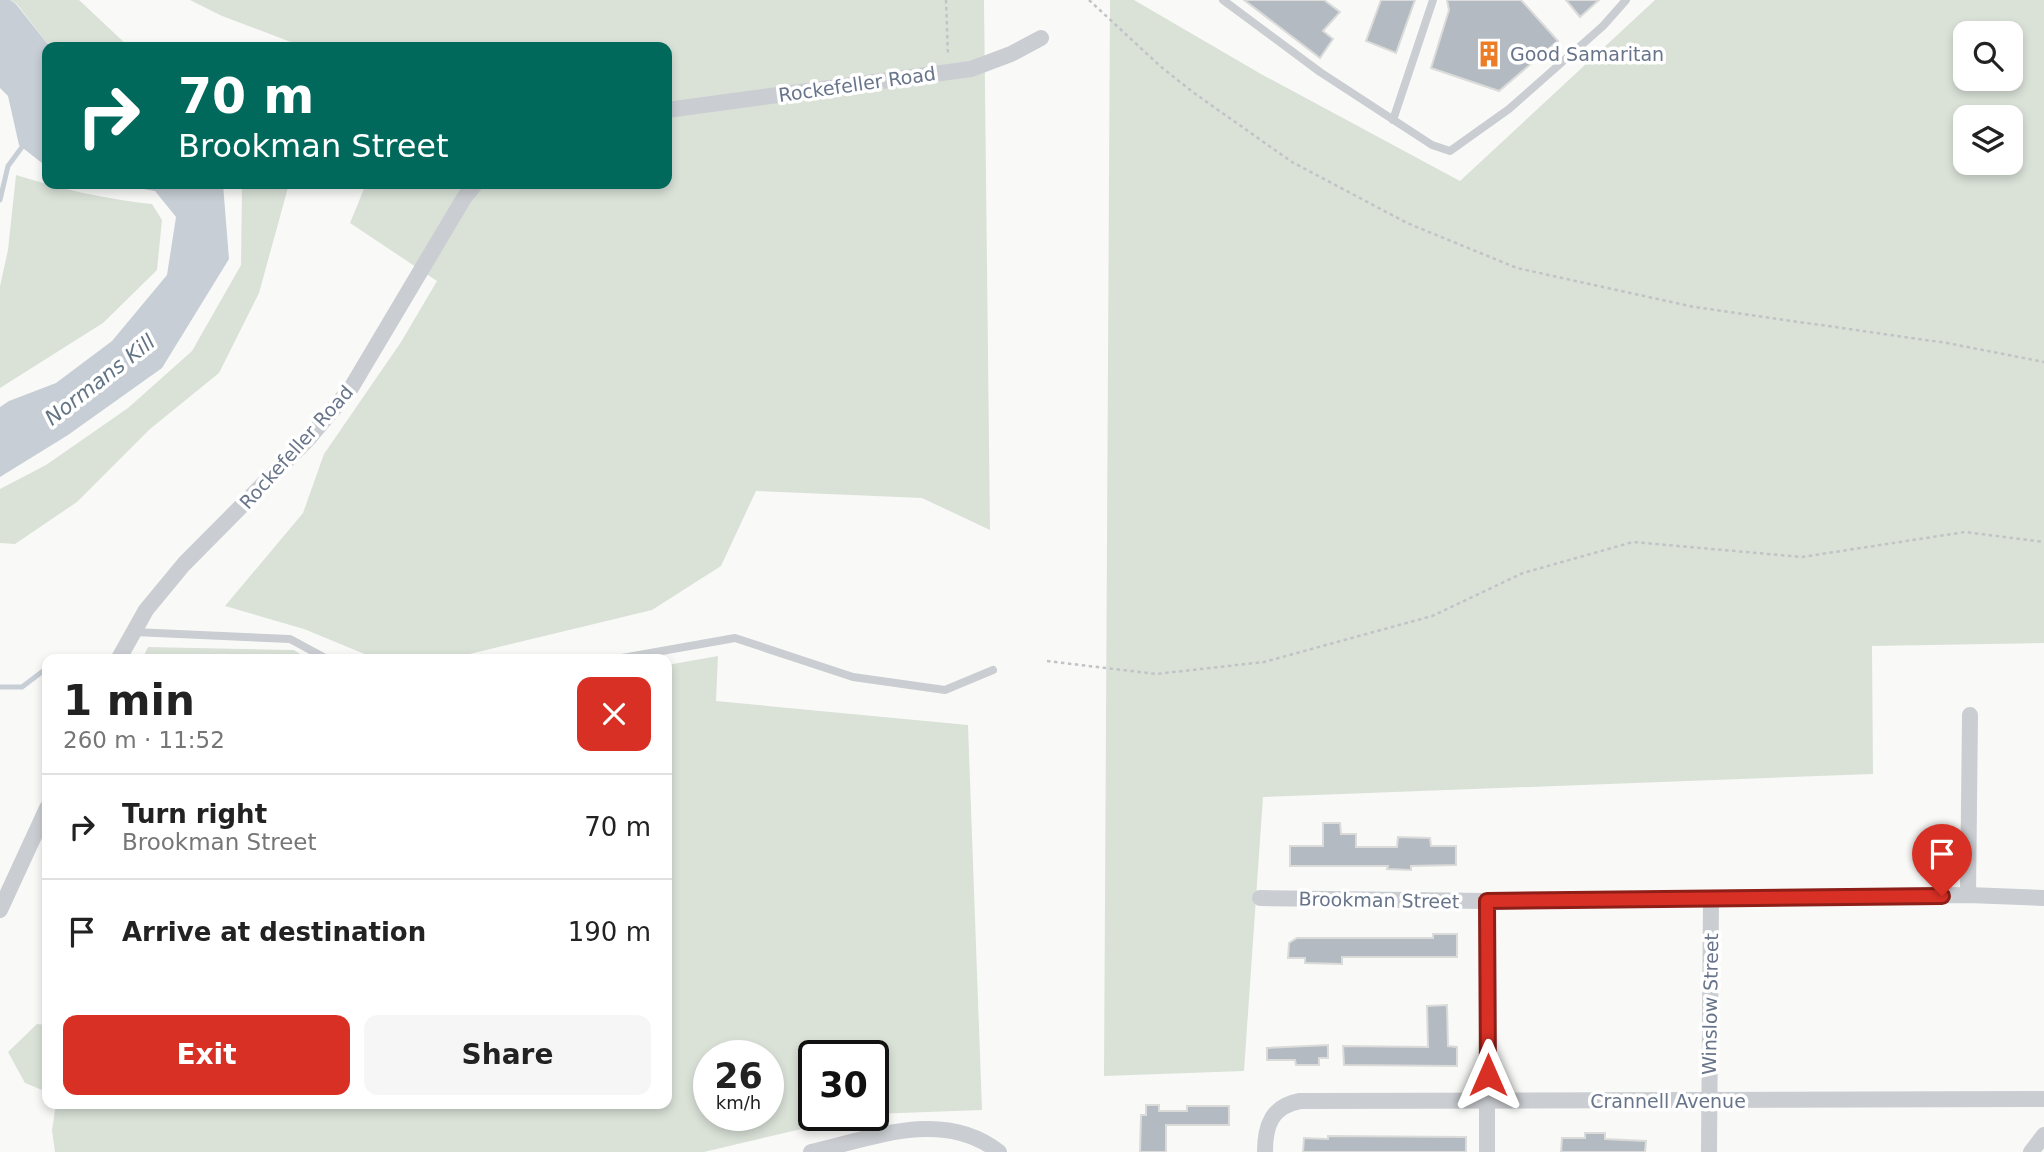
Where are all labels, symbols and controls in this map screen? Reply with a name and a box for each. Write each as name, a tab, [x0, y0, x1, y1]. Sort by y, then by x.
map controls	[1953, 21, 2023, 175]
button: search	[1953, 21, 2023, 91]
building icon: Good Samaritan	[1474, 39, 1504, 69]
place label: Good Samaritan	[1510, 43, 1664, 65]
street label: Rockefeller Road	[777, 62, 937, 106]
text: 70 m	[178, 68, 314, 125]
icon: right	[63, 70, 154, 161]
button: layers	[1953, 105, 2023, 175]
text: Brookman Street	[178, 127, 449, 165]
water label: Normans Kill	[40, 330, 160, 430]
street label: Rockefeller Road	[235, 381, 357, 513]
text: 1 min	[63, 676, 195, 725]
button: close	[577, 677, 651, 751]
text: 260 m · 11:52	[63, 727, 225, 753]
text: Turn right	[122, 799, 267, 829]
icon: right	[63, 808, 101, 846]
text: 70 m	[584, 812, 651, 842]
pin	[1912, 824, 1972, 896]
text: Brookman Street	[122, 829, 316, 855]
icon: arrive	[1923, 835, 1961, 873]
street label: Brookman Street	[1298, 888, 1460, 912]
icon: arrive	[63, 913, 101, 951]
text: Arrive at destination	[122, 917, 426, 947]
text: 190 m	[568, 917, 651, 947]
street label: Winslow Street	[1698, 933, 1722, 1075]
button: Exit	[63, 1015, 350, 1095]
button: Share	[364, 1015, 651, 1095]
position arrow	[1451, 1038, 1525, 1112]
speed limit sign: 30	[798, 1040, 889, 1131]
text: 26	[714, 1056, 763, 1096]
street label: Crannell Avenue	[1590, 1090, 1746, 1112]
text: km/h	[716, 1092, 761, 1113]

